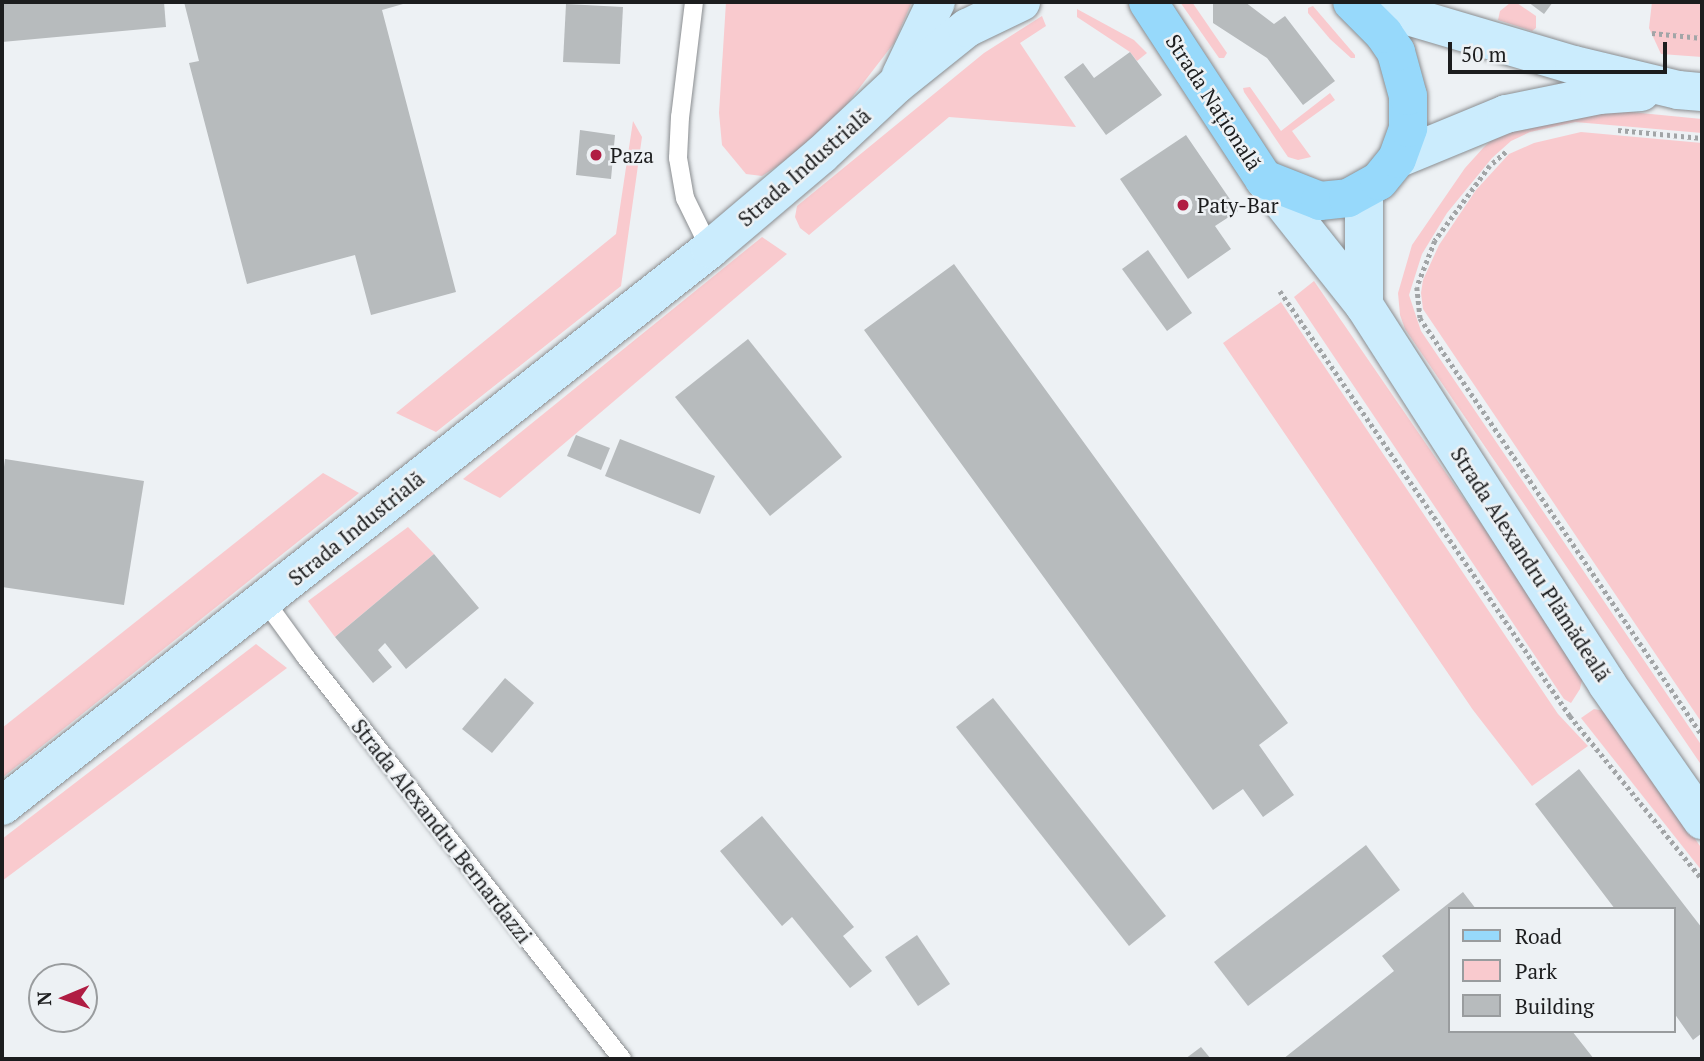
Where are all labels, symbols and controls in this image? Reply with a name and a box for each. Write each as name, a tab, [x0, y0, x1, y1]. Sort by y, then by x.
scale bar	[1452, 28, 1671, 72]
street label: Strada Națională	[1161, 29, 1267, 175]
text: 50 m	[1461, 40, 1507, 68]
street label: Strada Industrială	[733, 103, 875, 231]
place label: Paza	[610, 142, 654, 168]
marker: Paza	[588, 147, 604, 163]
place label: Paty-Bar	[1197, 192, 1279, 218]
marker: Paty-Bar	[1175, 197, 1191, 213]
street label: Strada Alexandru Plămădeală	[1446, 442, 1616, 686]
street label: Strada Industrială	[283, 466, 429, 590]
street label: Strada Alexandru Bernardazzi	[346, 714, 538, 948]
legend	[1448, 907, 1676, 1033]
text: Road	[1515, 922, 1562, 950]
text: Park	[1515, 957, 1557, 985]
north arrow	[28, 963, 98, 1033]
text: N	[31, 991, 56, 1006]
text: Building	[1515, 992, 1594, 1020]

